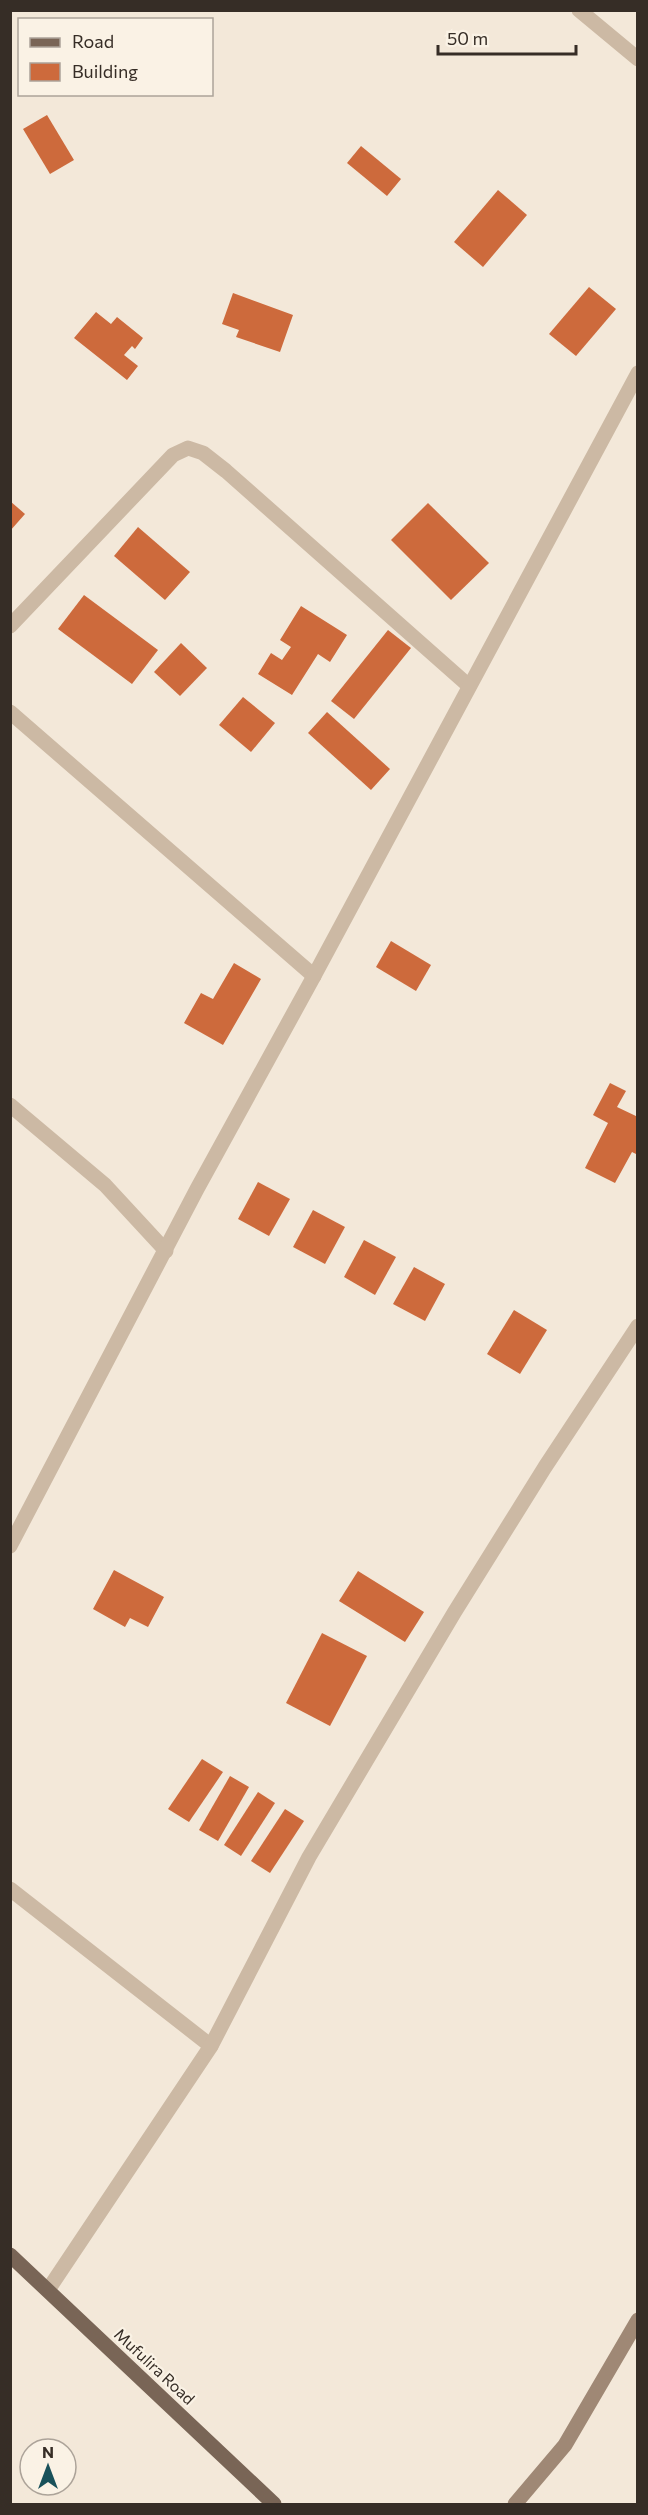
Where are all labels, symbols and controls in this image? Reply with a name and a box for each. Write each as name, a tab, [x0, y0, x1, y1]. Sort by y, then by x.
legend	[18, 18, 213, 96]
scale bar	[438, 18, 576, 56]
text: 50 m	[447, 27, 488, 49]
text: Road	[72, 30, 114, 52]
text: Building	[72, 60, 138, 82]
street label: Mufulira Road	[111, 2324, 199, 2408]
north arrow	[18, 2437, 78, 2497]
text: N	[42, 2442, 54, 2461]

